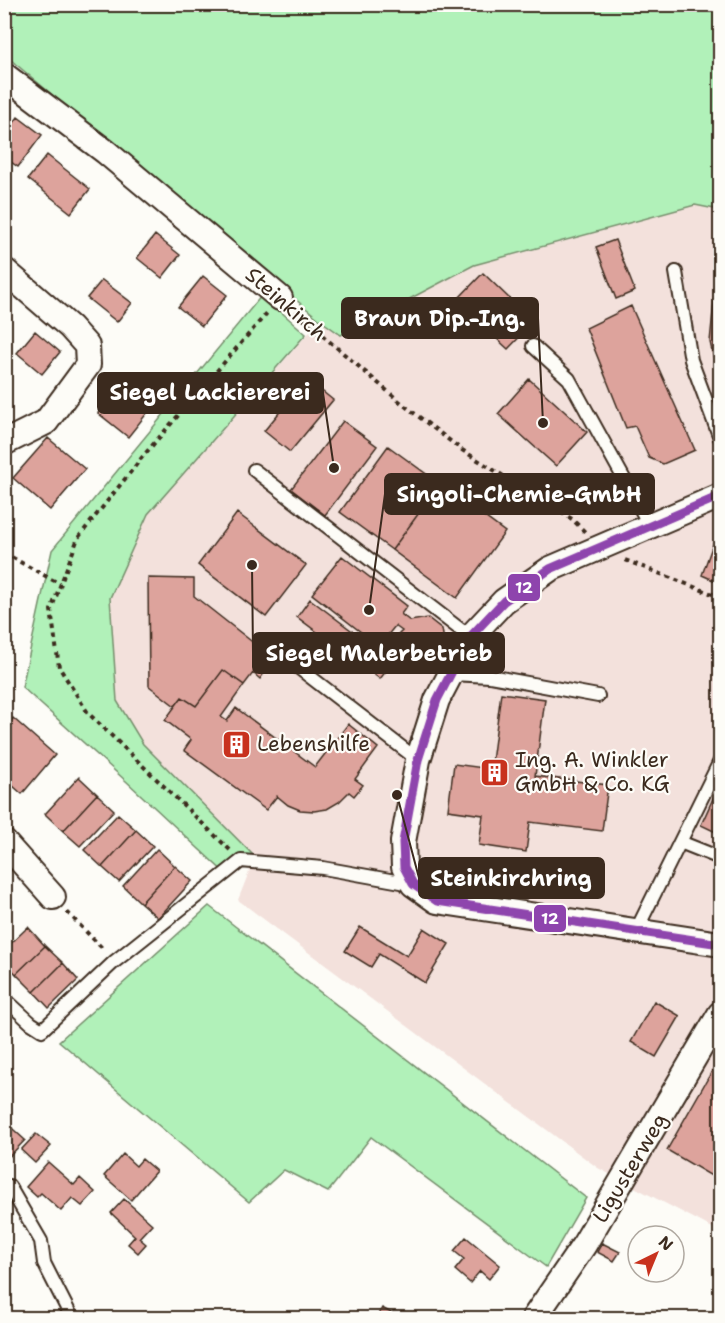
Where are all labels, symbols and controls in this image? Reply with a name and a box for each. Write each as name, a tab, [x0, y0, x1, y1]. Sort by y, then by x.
street label: Steinkirch	[239, 261, 333, 347]
callout: Braun Dip.-Ing.	[342, 298, 538, 338]
text: Braun Dip.-Ing.	[354, 304, 526, 333]
callout: Siegel Lackiererei	[98, 373, 323, 413]
text: Siegel Lackiererei	[109, 378, 311, 407]
callout: Singoli-Chemie-GmbH	[385, 474, 654, 514]
text: Singoli-Chemie-GmbH	[396, 480, 642, 509]
line badge: 12	[507, 573, 541, 602]
text: 12	[515, 577, 533, 598]
callout: Siegel Malerbetrieb	[253, 633, 504, 673]
text: Siegel Malerbetrieb	[265, 639, 493, 668]
building icon: Lebenshilfe	[220, 728, 252, 760]
place label: Lebenshilfe	[257, 730, 370, 758]
place label: Ing. A. Winkler GmbH & Co. KG	[515, 746, 670, 798]
building icon: Ing. A. Winkler GmbH & Co. KG	[478, 756, 510, 788]
callout: Steinkirchring	[419, 858, 604, 898]
text: Steinkirchring	[430, 864, 592, 893]
line badge: 12	[533, 904, 567, 933]
text: 12	[541, 908, 559, 929]
street label: Ligusterweg	[586, 1108, 674, 1228]
north arrow	[626, 1224, 686, 1284]
text: N	[654, 1231, 678, 1255]

